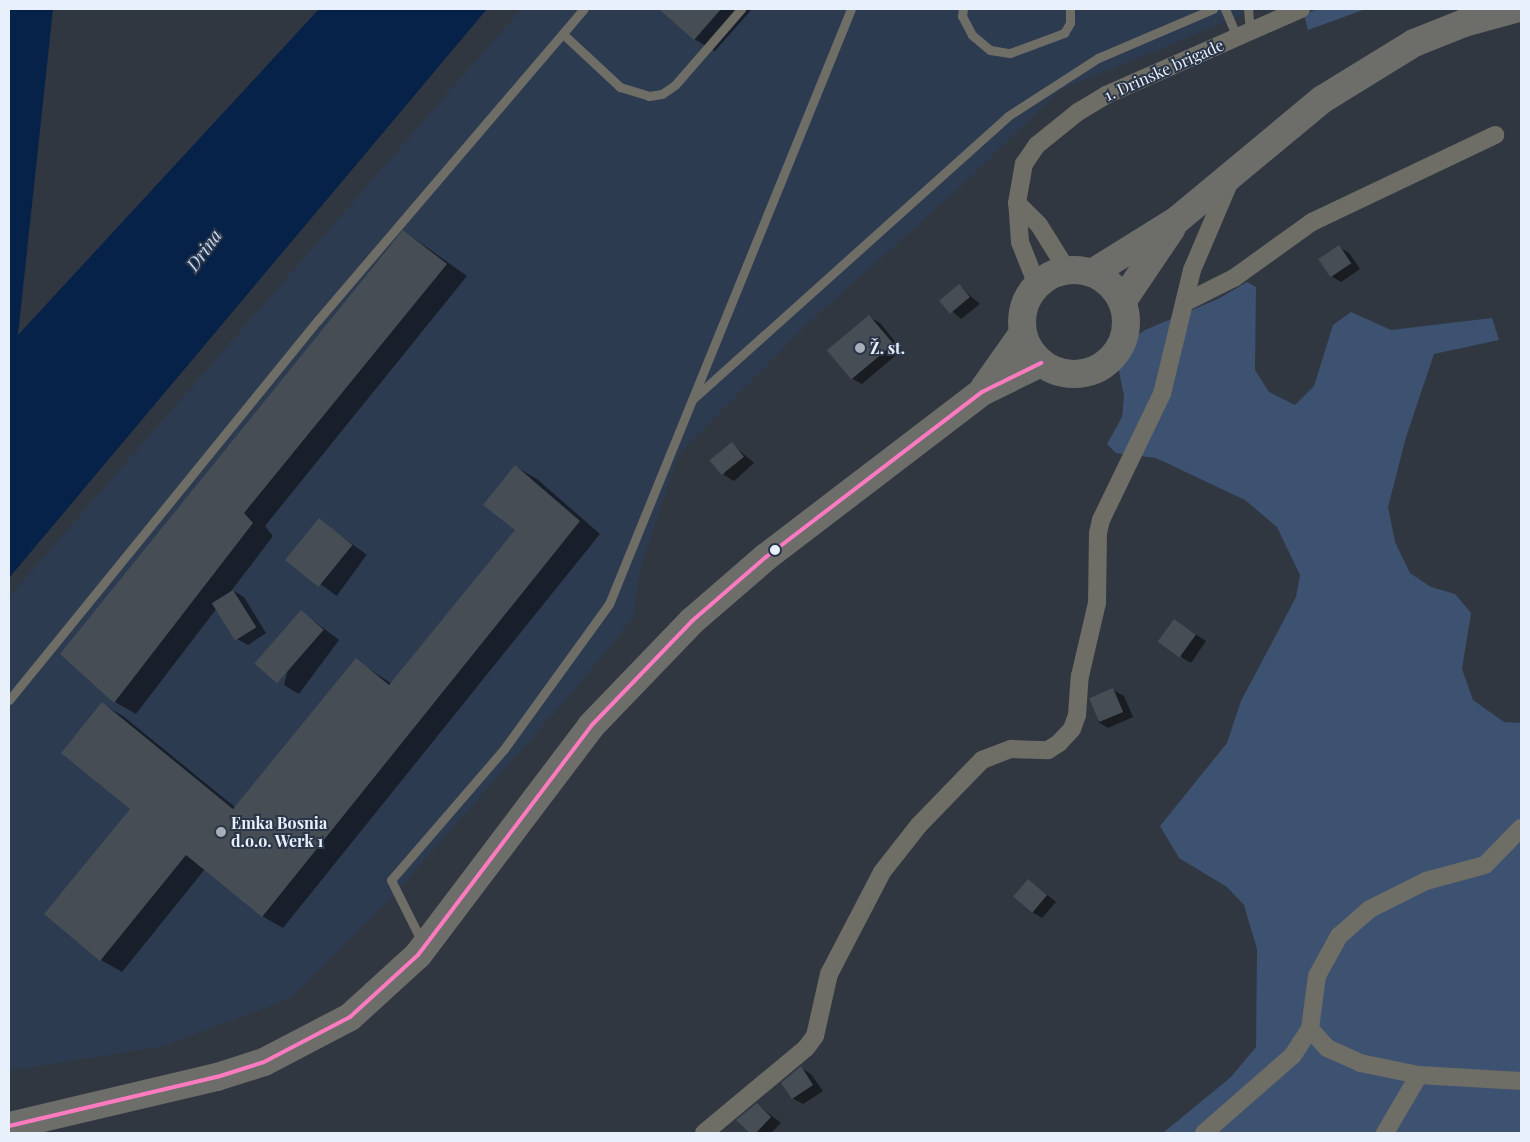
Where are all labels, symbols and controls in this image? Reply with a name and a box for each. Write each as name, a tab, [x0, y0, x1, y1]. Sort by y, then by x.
street label: 1. Drinske brigade	[1101, 35, 1227, 105]
water label: Drina	[182, 225, 226, 275]
place label: Ž. st.	[870, 338, 905, 358]
marker: Ž. st.	[854, 342, 866, 354]
unlabelled marker	[770, 545, 780, 555]
place label: Emka Bosnia d.o.o. Werk 1	[231, 813, 327, 851]
marker: Emka Bosnia d.o.o. Werk 1	[215, 826, 227, 838]

